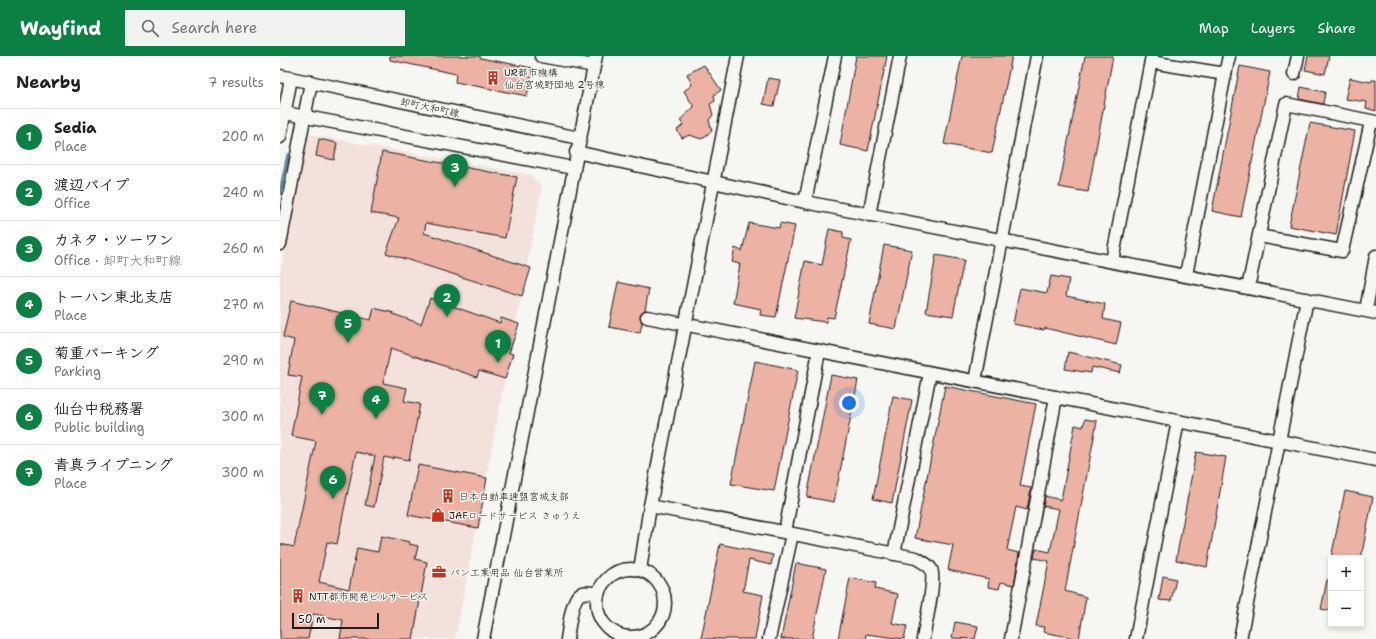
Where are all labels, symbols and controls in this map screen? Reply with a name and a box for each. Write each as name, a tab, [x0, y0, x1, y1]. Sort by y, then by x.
search box	[125, 10, 405, 46]
text: Wayfind	[20, 16, 101, 41]
icon: search	[139, 17, 161, 39]
text: Search here	[171, 18, 257, 38]
text: Map	[1199, 19, 1229, 37]
text: Layers	[1251, 19, 1295, 37]
text: Share	[1317, 19, 1356, 37]
place label: UR都市機構 仙台宮城野団地 2号棟	[504, 66, 604, 91]
building icon: UR都市機構 仙台宮城野団地 2号棟	[485, 70, 501, 86]
text: Nearby	[16, 71, 81, 93]
text: 7 results	[208, 74, 264, 91]
street label: 卸町大和町線	[399, 95, 461, 120]
text: Sedia	[54, 118, 97, 138]
text: 1	[26, 128, 32, 145]
text: 200 m	[222, 128, 264, 145]
text: Place	[54, 138, 87, 155]
pin: 3	[442, 154, 468, 187]
text: 渡辺パイプ	[54, 175, 129, 195]
text: 2	[24, 184, 34, 201]
text: 240 m	[222, 184, 264, 201]
text: Office	[54, 195, 91, 212]
text: カネタ・ツーワン	[54, 230, 174, 250]
text: 3	[24, 240, 34, 257]
text: 260 m	[222, 240, 264, 257]
text: Office · 卸町大和町線	[54, 252, 181, 269]
pin: 2	[434, 284, 460, 317]
text: トーハン東北支店	[54, 287, 174, 307]
text: 4	[24, 296, 34, 313]
text: 270 m	[222, 296, 264, 313]
text: Place	[54, 307, 87, 324]
pin: 5	[335, 310, 361, 343]
pin: 1	[485, 330, 511, 363]
text: 菊重パーキング	[54, 343, 159, 363]
text: 5	[25, 352, 33, 369]
text: 290 m	[222, 352, 264, 369]
text: Parking	[54, 363, 101, 380]
pin: 7	[309, 382, 335, 415]
pin: 4	[363, 386, 389, 419]
your location	[839, 393, 859, 413]
text: 仙台中税務署	[54, 399, 144, 419]
text: 6	[24, 408, 34, 425]
text: 300 m	[221, 408, 264, 425]
text: Public building	[54, 419, 145, 436]
text: 青真ライプニング	[54, 455, 173, 475]
text: 7	[24, 464, 34, 481]
text: 300 m	[221, 464, 264, 481]
pin: 6	[320, 466, 346, 499]
text: Place	[54, 475, 87, 492]
building icon: 日本自動車連盟宮城支部	[440, 488, 456, 504]
place label: 日本自動車連盟宮城支部	[459, 490, 569, 503]
shop icon: JAFロードサービス きゅうえ	[430, 507, 446, 523]
place label: JAFロードサービス きゅうえ	[449, 509, 581, 522]
map controls	[1328, 555, 1364, 627]
button: +	[1328, 555, 1364, 591]
office icon: バン工業用品 仙台営業所	[431, 564, 447, 580]
place label: バン工業用品 仙台営業所	[450, 566, 563, 579]
building icon: NTT都市開発ビルサービス	[290, 588, 306, 604]
place label: NTT都市開発ビルサービス	[309, 590, 429, 603]
button: −	[1328, 591, 1364, 627]
scale bar	[292, 611, 379, 630]
text: 50 m	[298, 612, 326, 627]

